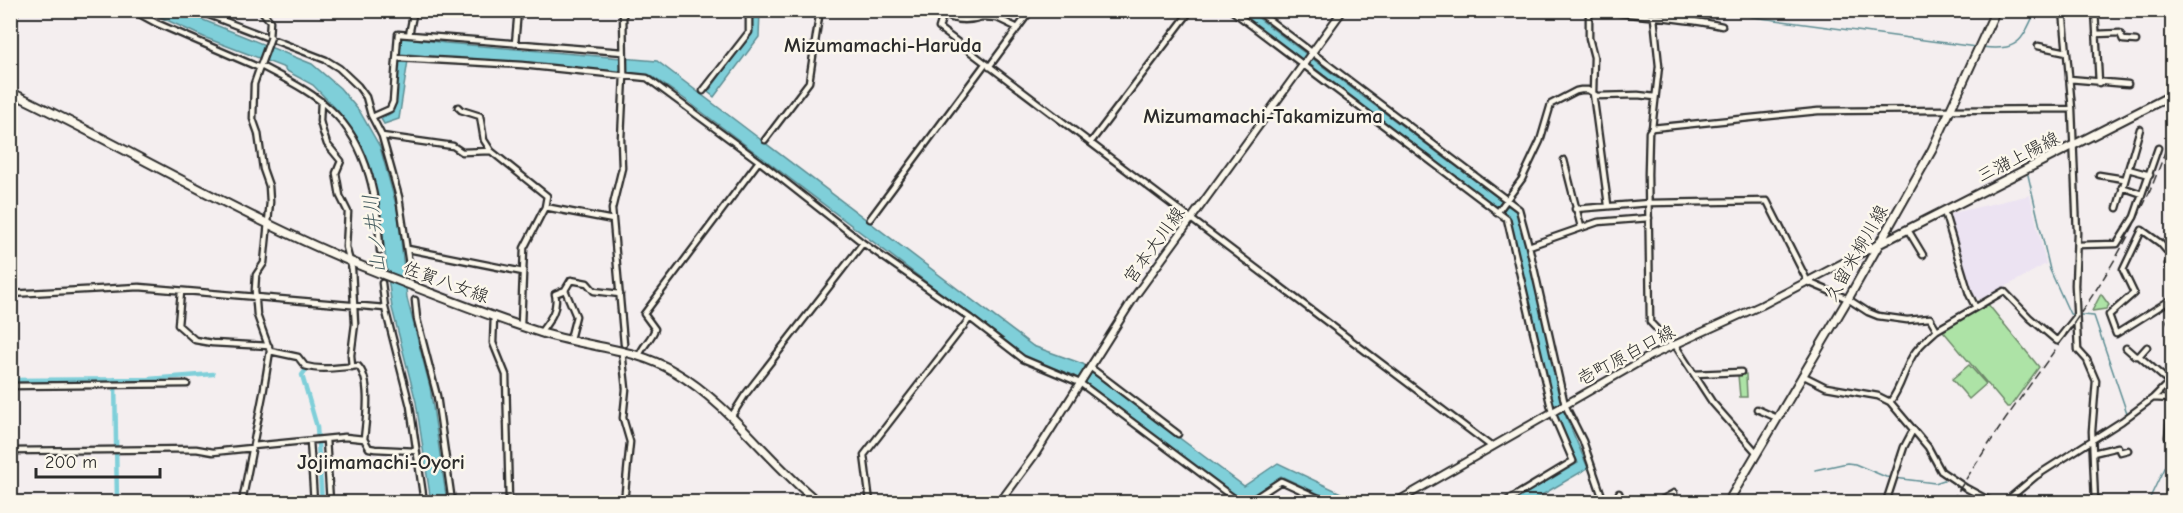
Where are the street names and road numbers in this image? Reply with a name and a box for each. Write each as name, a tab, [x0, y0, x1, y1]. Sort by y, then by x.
street label: 三潴上陽線	[1973, 128, 2063, 187]
street label: 久留米柳川線	[1820, 201, 1893, 305]
street label: 宮本大川線	[1119, 203, 1189, 288]
street label: 佐賀八女線	[400, 257, 492, 308]
street label: 壱町原白口線	[1574, 321, 1679, 390]

